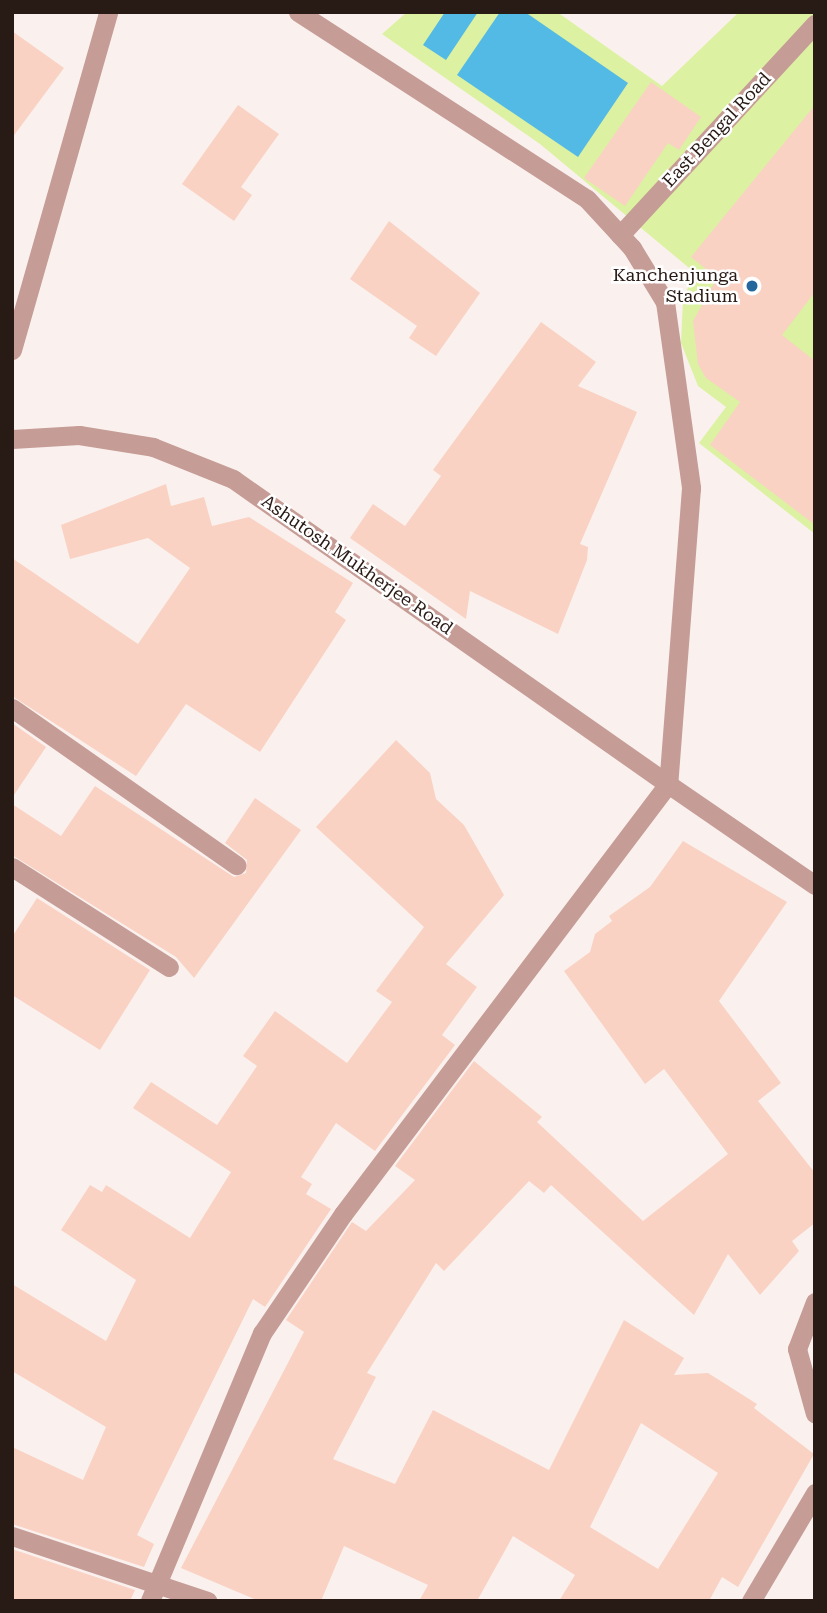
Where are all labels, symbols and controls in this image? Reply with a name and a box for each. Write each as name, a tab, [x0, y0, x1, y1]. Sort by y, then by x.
street label: East Bengal Road	[658, 68, 776, 192]
place label: Kanchenjunga Stadium	[613, 265, 738, 308]
marker: Kanchenjunga Stadium	[744, 278, 760, 294]
street label: Ashutosh Mukherjee Road	[257, 491, 457, 639]

